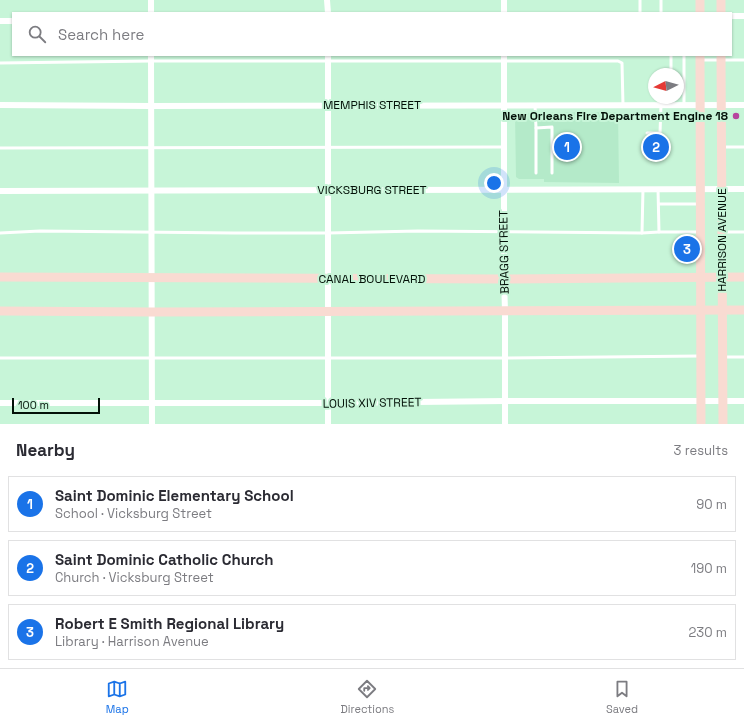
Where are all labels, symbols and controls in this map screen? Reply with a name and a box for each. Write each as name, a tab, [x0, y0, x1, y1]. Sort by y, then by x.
search box	[12, 12, 732, 56]
icon: search	[26, 23, 48, 45]
text: Search here	[58, 25, 144, 44]
north arrow	[648, 68, 684, 104]
street label: MEMPHIS STREET	[323, 97, 421, 113]
place label: New Orleans Fire Department Engine 18	[502, 108, 728, 124]
marker: New Orleans Fire Department Engine 18	[731, 111, 741, 121]
pin: 1	[554, 132, 580, 162]
pin: 2	[643, 132, 669, 162]
your location	[484, 173, 504, 193]
street label: VICKSBURG STREET	[317, 182, 427, 198]
street label: HARRISON AVENUE	[714, 188, 730, 292]
street label: BRAGG STREET	[495, 210, 513, 294]
pin: 3	[674, 234, 700, 264]
street label: CANAL BOULEVARD	[318, 271, 426, 287]
street label: LOUIS XIV STREET	[322, 394, 422, 412]
scale bar	[12, 396, 100, 415]
text: 100 m	[18, 398, 49, 412]
text: Nearby	[16, 439, 75, 461]
text: 3 results	[674, 442, 728, 459]
text: Saint Dominic Elementary School	[55, 486, 294, 505]
text: 1	[27, 496, 33, 513]
text: 90 m	[696, 496, 727, 513]
text: School · Vicksburg Street	[55, 505, 212, 522]
text: Saint Dominic Catholic Church	[55, 550, 274, 569]
text: 2	[26, 560, 34, 577]
text: 190 m	[691, 560, 727, 577]
text: Church · Vicksburg Street	[55, 569, 214, 586]
text: Robert E Smith Regional Library	[55, 614, 284, 633]
text: 3	[26, 624, 34, 641]
text: 230 m	[689, 624, 727, 641]
text: Library · Harrison Avenue	[55, 633, 209, 650]
tab: Map	[106, 678, 129, 716]
tab: Directions	[340, 678, 394, 716]
tab: Saved	[606, 678, 638, 716]

